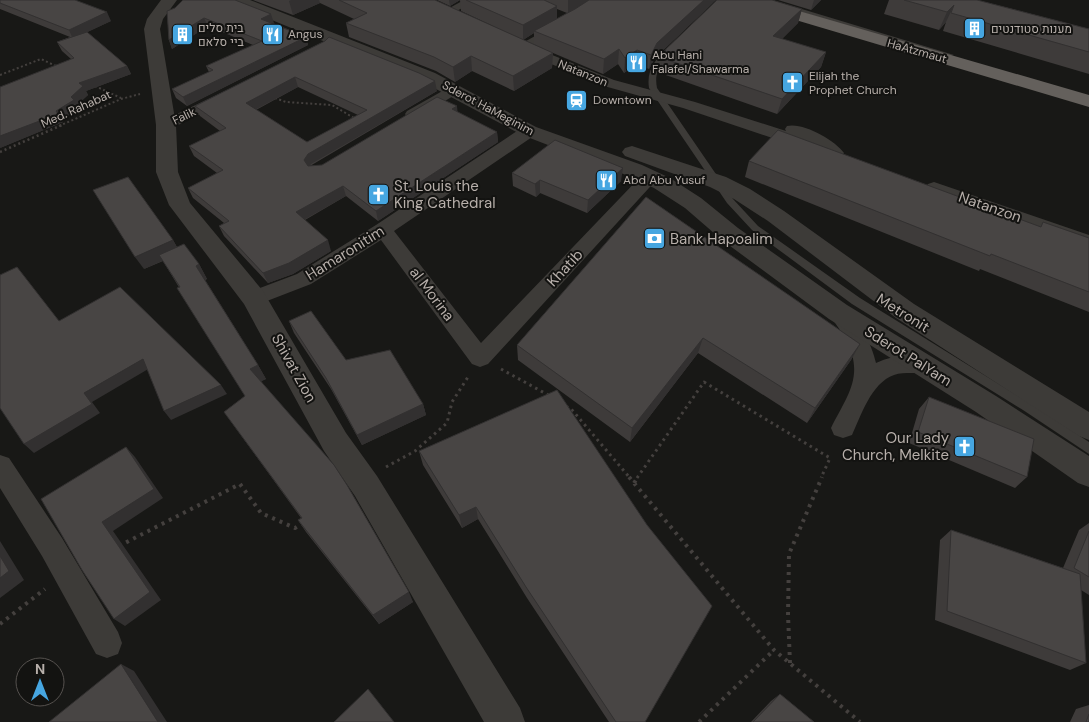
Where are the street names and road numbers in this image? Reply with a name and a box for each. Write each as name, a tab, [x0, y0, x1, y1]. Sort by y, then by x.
street label: HaAtzmaut	[885, 35, 949, 67]
street label: Natanzon	[556, 56, 610, 90]
street label: Sderot HaMeginim	[439, 77, 537, 139]
street label: Med. Rahabat	[38, 86, 114, 132]
street label: Falik	[170, 104, 198, 128]
street label: Natanzon	[956, 187, 1024, 227]
street label: Hamaronitim	[302, 221, 388, 285]
street label: Khatib	[543, 245, 587, 291]
street label: al Morina	[405, 263, 459, 325]
street label: Metronit	[873, 289, 933, 337]
street label: Sderot PalYam	[861, 321, 955, 391]
street label: Shivat Zion	[267, 330, 321, 406]

